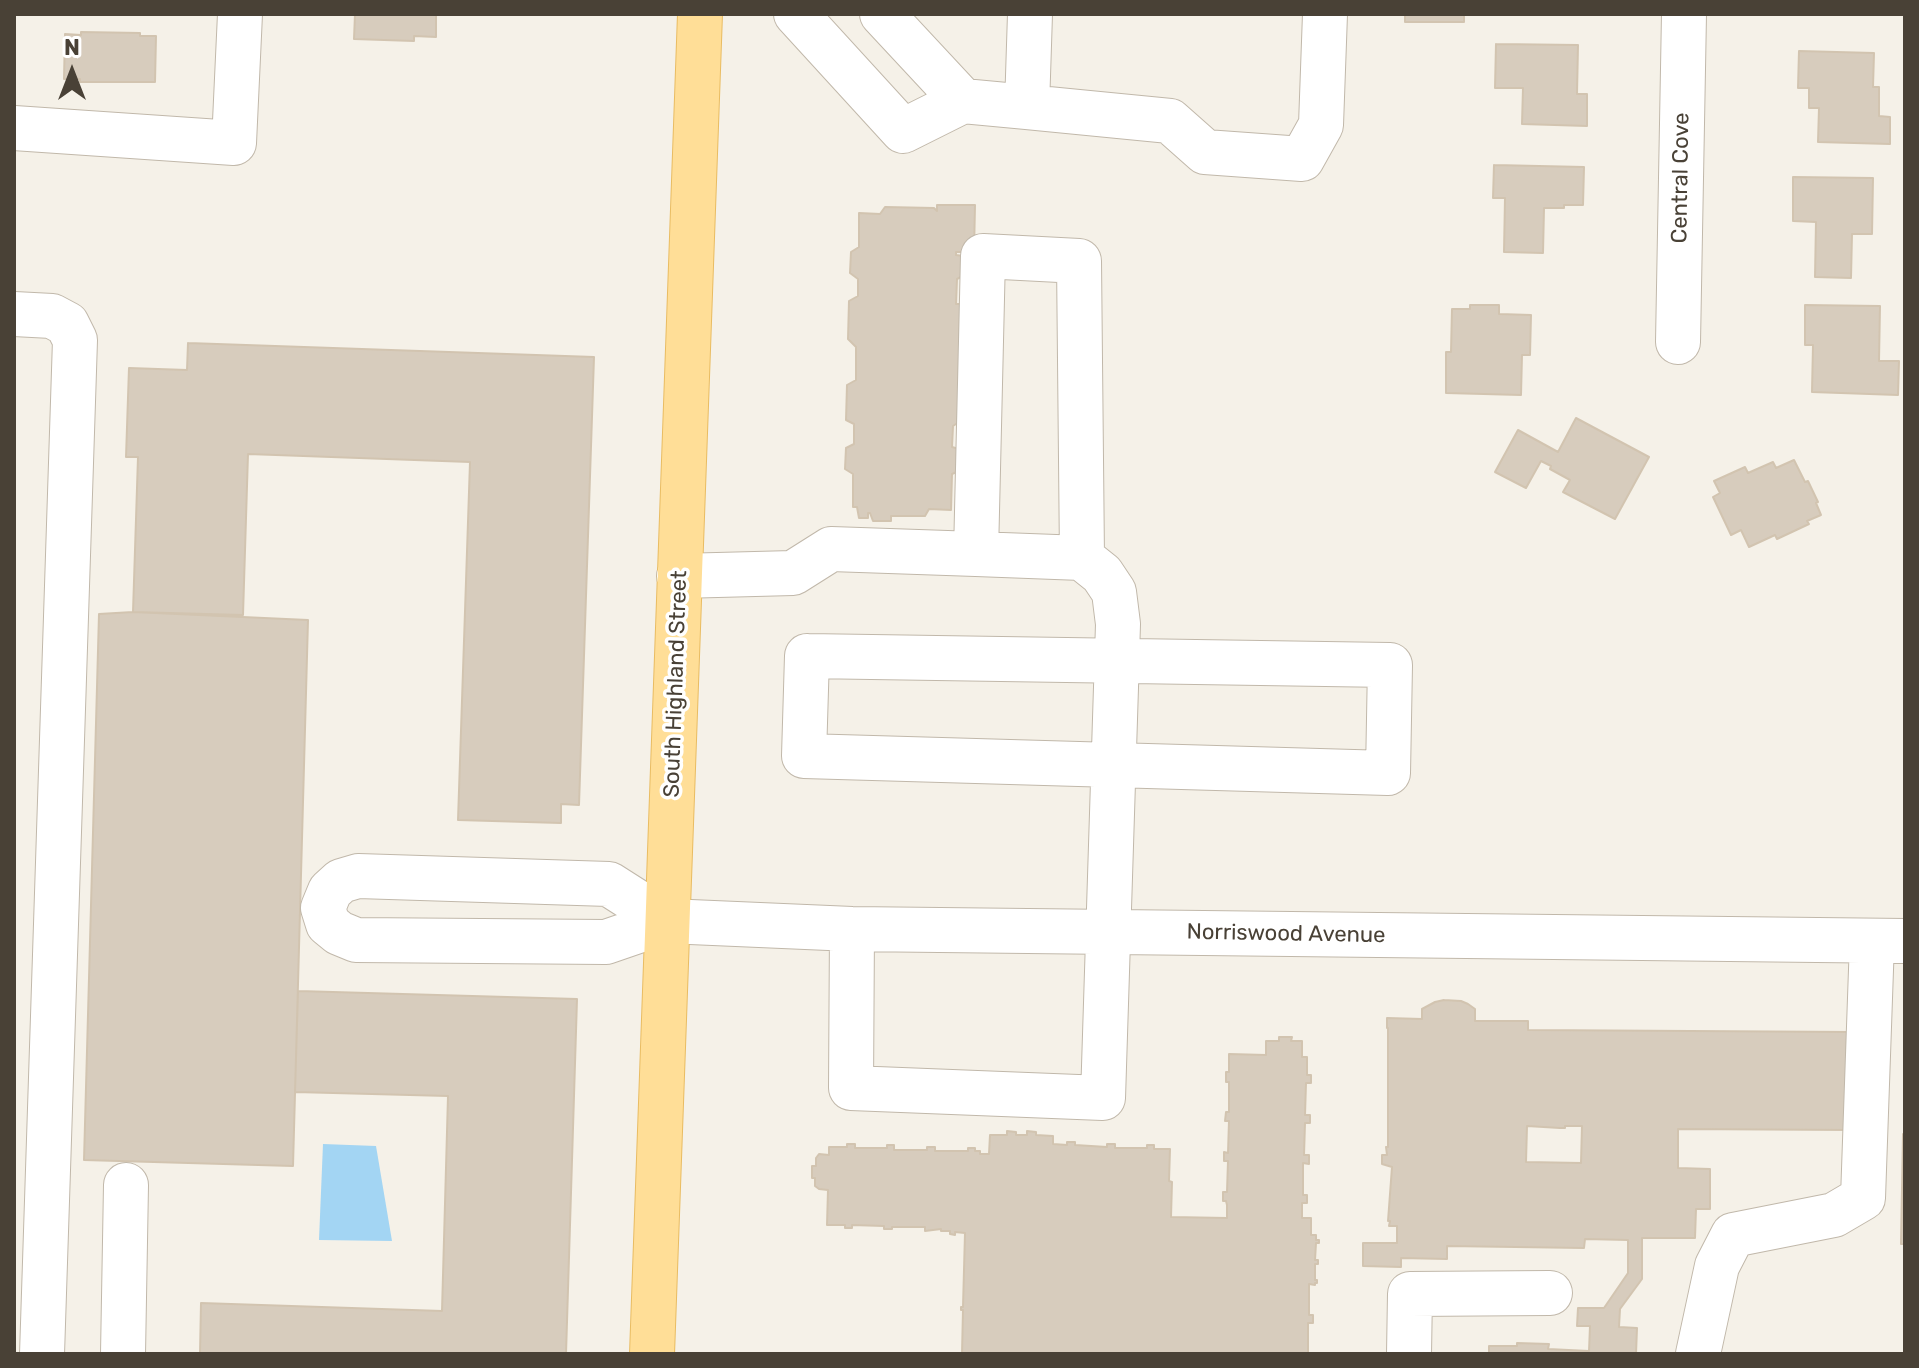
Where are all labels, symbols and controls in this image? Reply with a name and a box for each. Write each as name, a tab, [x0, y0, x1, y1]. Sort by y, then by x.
north arrow	[32, 32, 112, 112]
text: N	[64, 34, 80, 61]
street label: Central Cove	[1667, 112, 1695, 244]
street label: South Highland Street	[659, 570, 693, 798]
street label: Norriswood Avenue	[1186, 919, 1386, 949]

